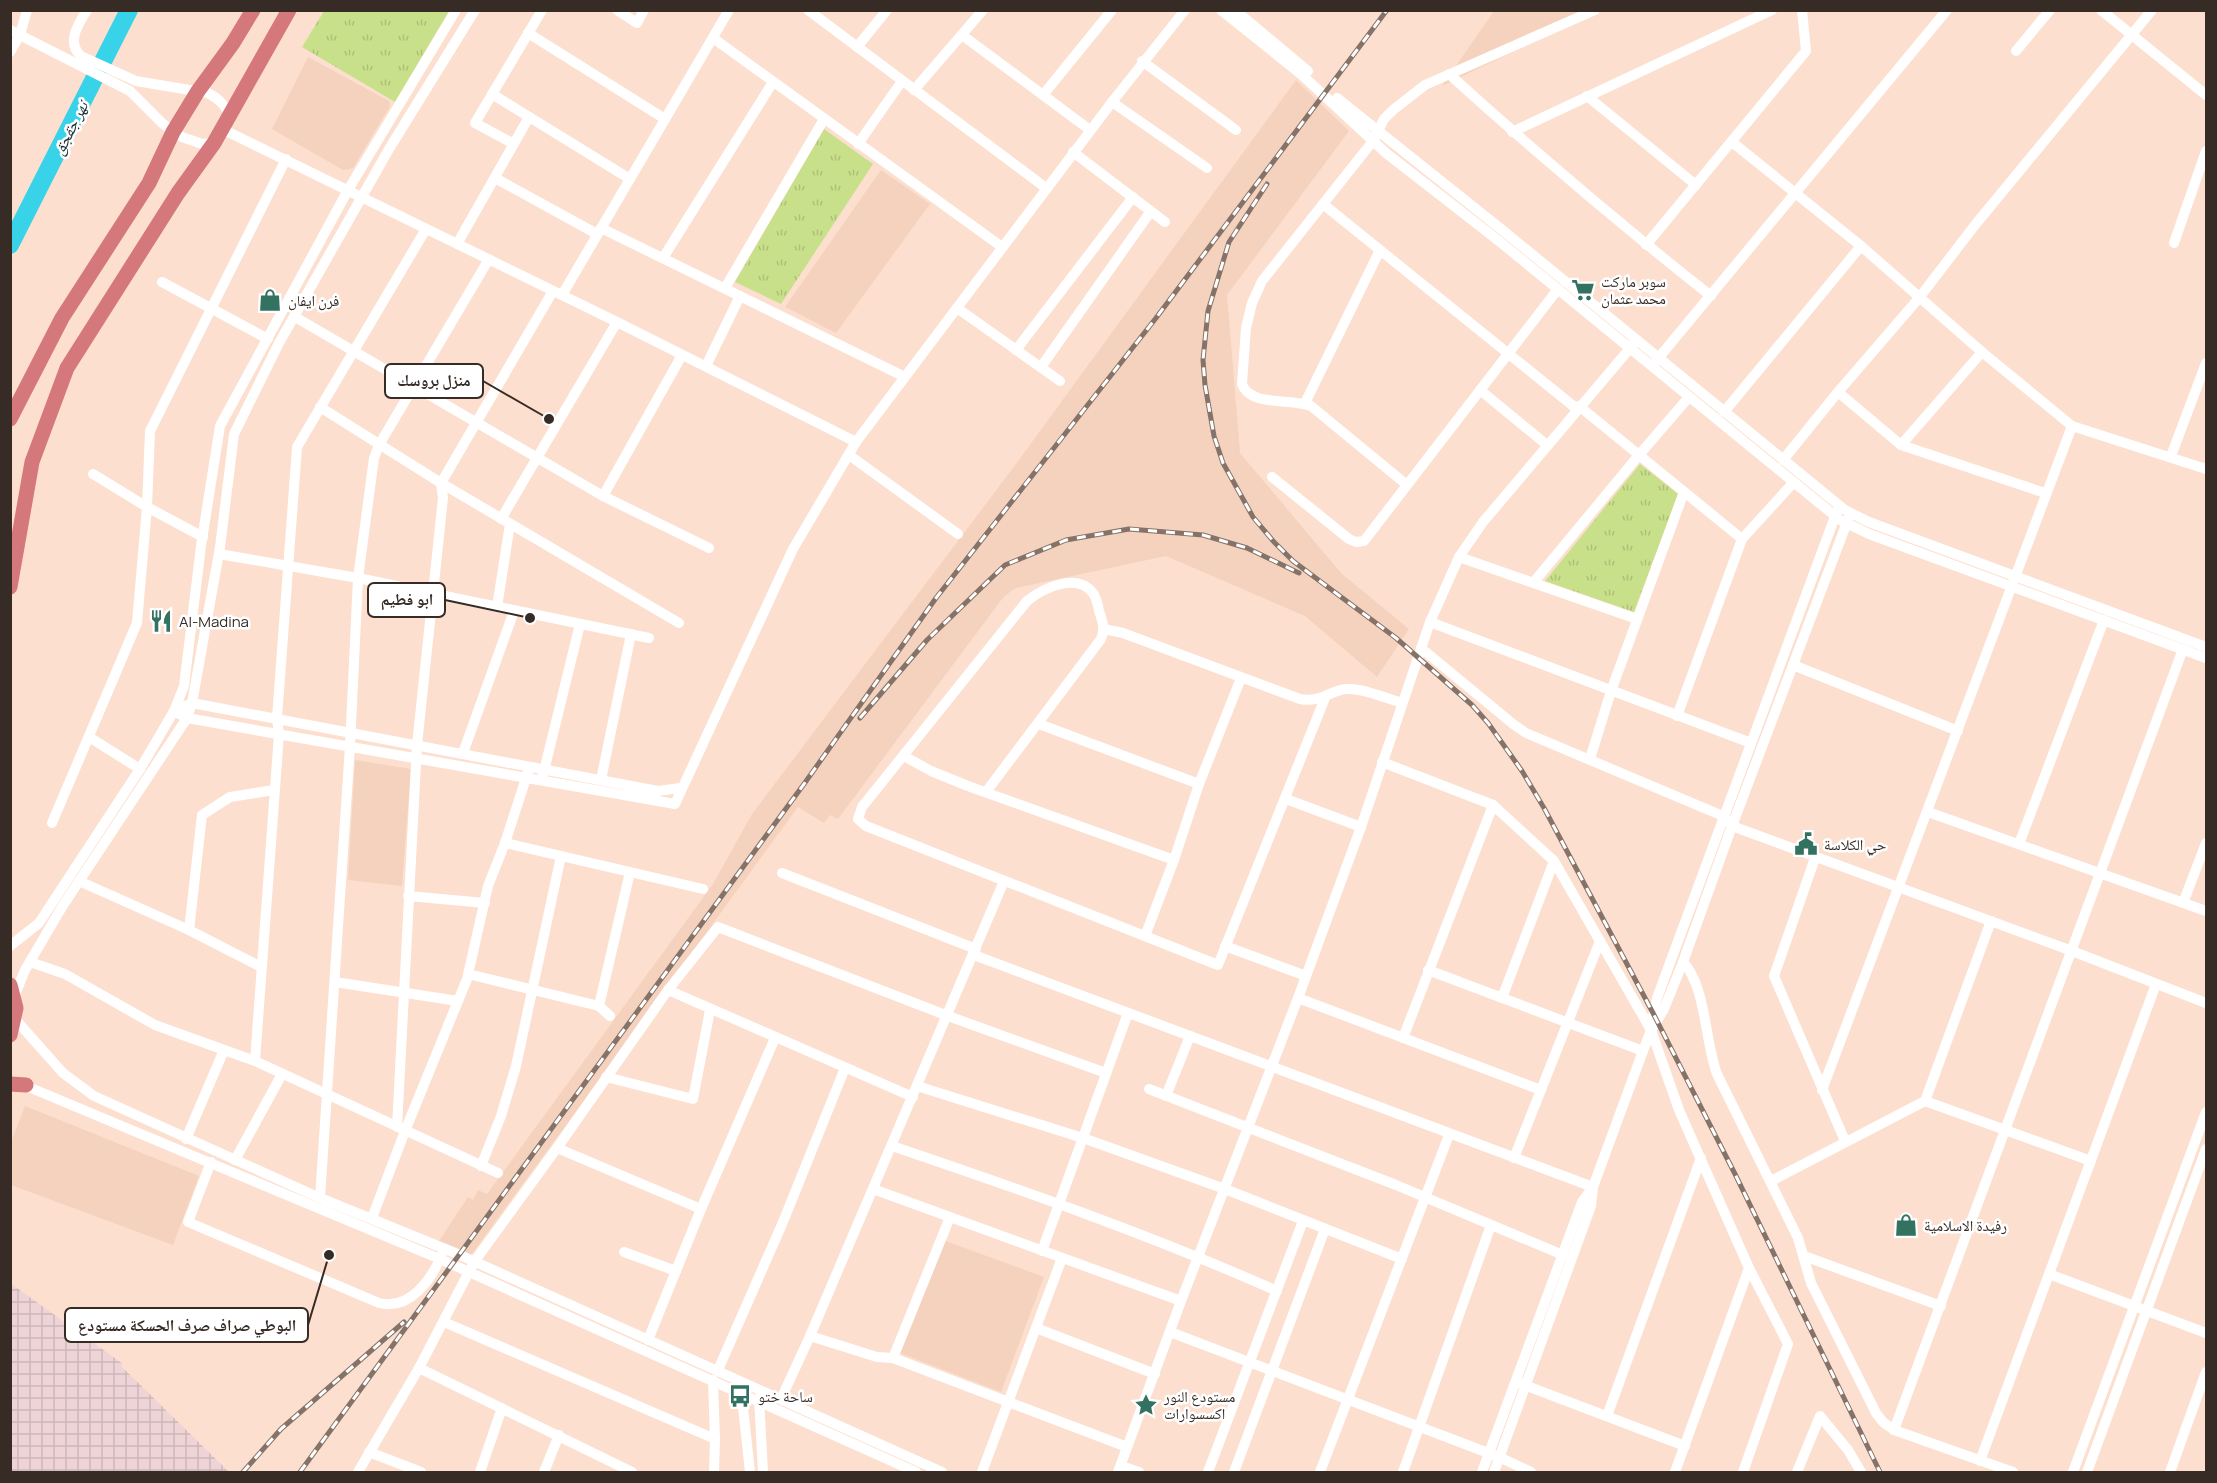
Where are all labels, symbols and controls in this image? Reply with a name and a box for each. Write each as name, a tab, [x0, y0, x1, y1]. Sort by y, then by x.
water label: نهر جقجق	[47, 95, 94, 159]
place label: سوبر ماركت محمد عثمان	[1601, 271, 1666, 309]
supermarket icon: سوبر ماركت محمد عثمان	[1570, 277, 1596, 303]
shop icon: فرن ايفان	[257, 287, 283, 313]
place label: فرن ايفان	[288, 290, 339, 311]
callout: منزل بروسك	[385, 364, 483, 398]
text: منزل بروسك	[397, 369, 471, 391]
callout: ابو فطيم	[368, 583, 445, 617]
text: ابو فطيم	[381, 588, 433, 611]
restaurant icon: Al-Madina	[148, 608, 174, 634]
place label: Al-Madina	[179, 611, 249, 632]
public building icon: حي الكلاسة	[1793, 831, 1819, 857]
place label: حي الكلاسة	[1824, 834, 1887, 856]
shop icon: رفيدة الاسلامية	[1893, 1212, 1919, 1238]
place label: رفيدة الاسلامية	[1924, 1215, 2007, 1236]
callout: البوطي صراف صرف الحسكة مستودع	[65, 1308, 308, 1342]
text: البوطي صراف صرف الحسكة مستودع	[78, 1314, 296, 1338]
bus stop icon: ساحة ختو	[727, 1383, 753, 1409]
place label: ساحة ختو	[758, 1386, 813, 1407]
place label: مستودع النور اكسسوارات	[1163, 1386, 1236, 1424]
place icon: مستودع النور اكسسوارات	[1133, 1392, 1159, 1418]

